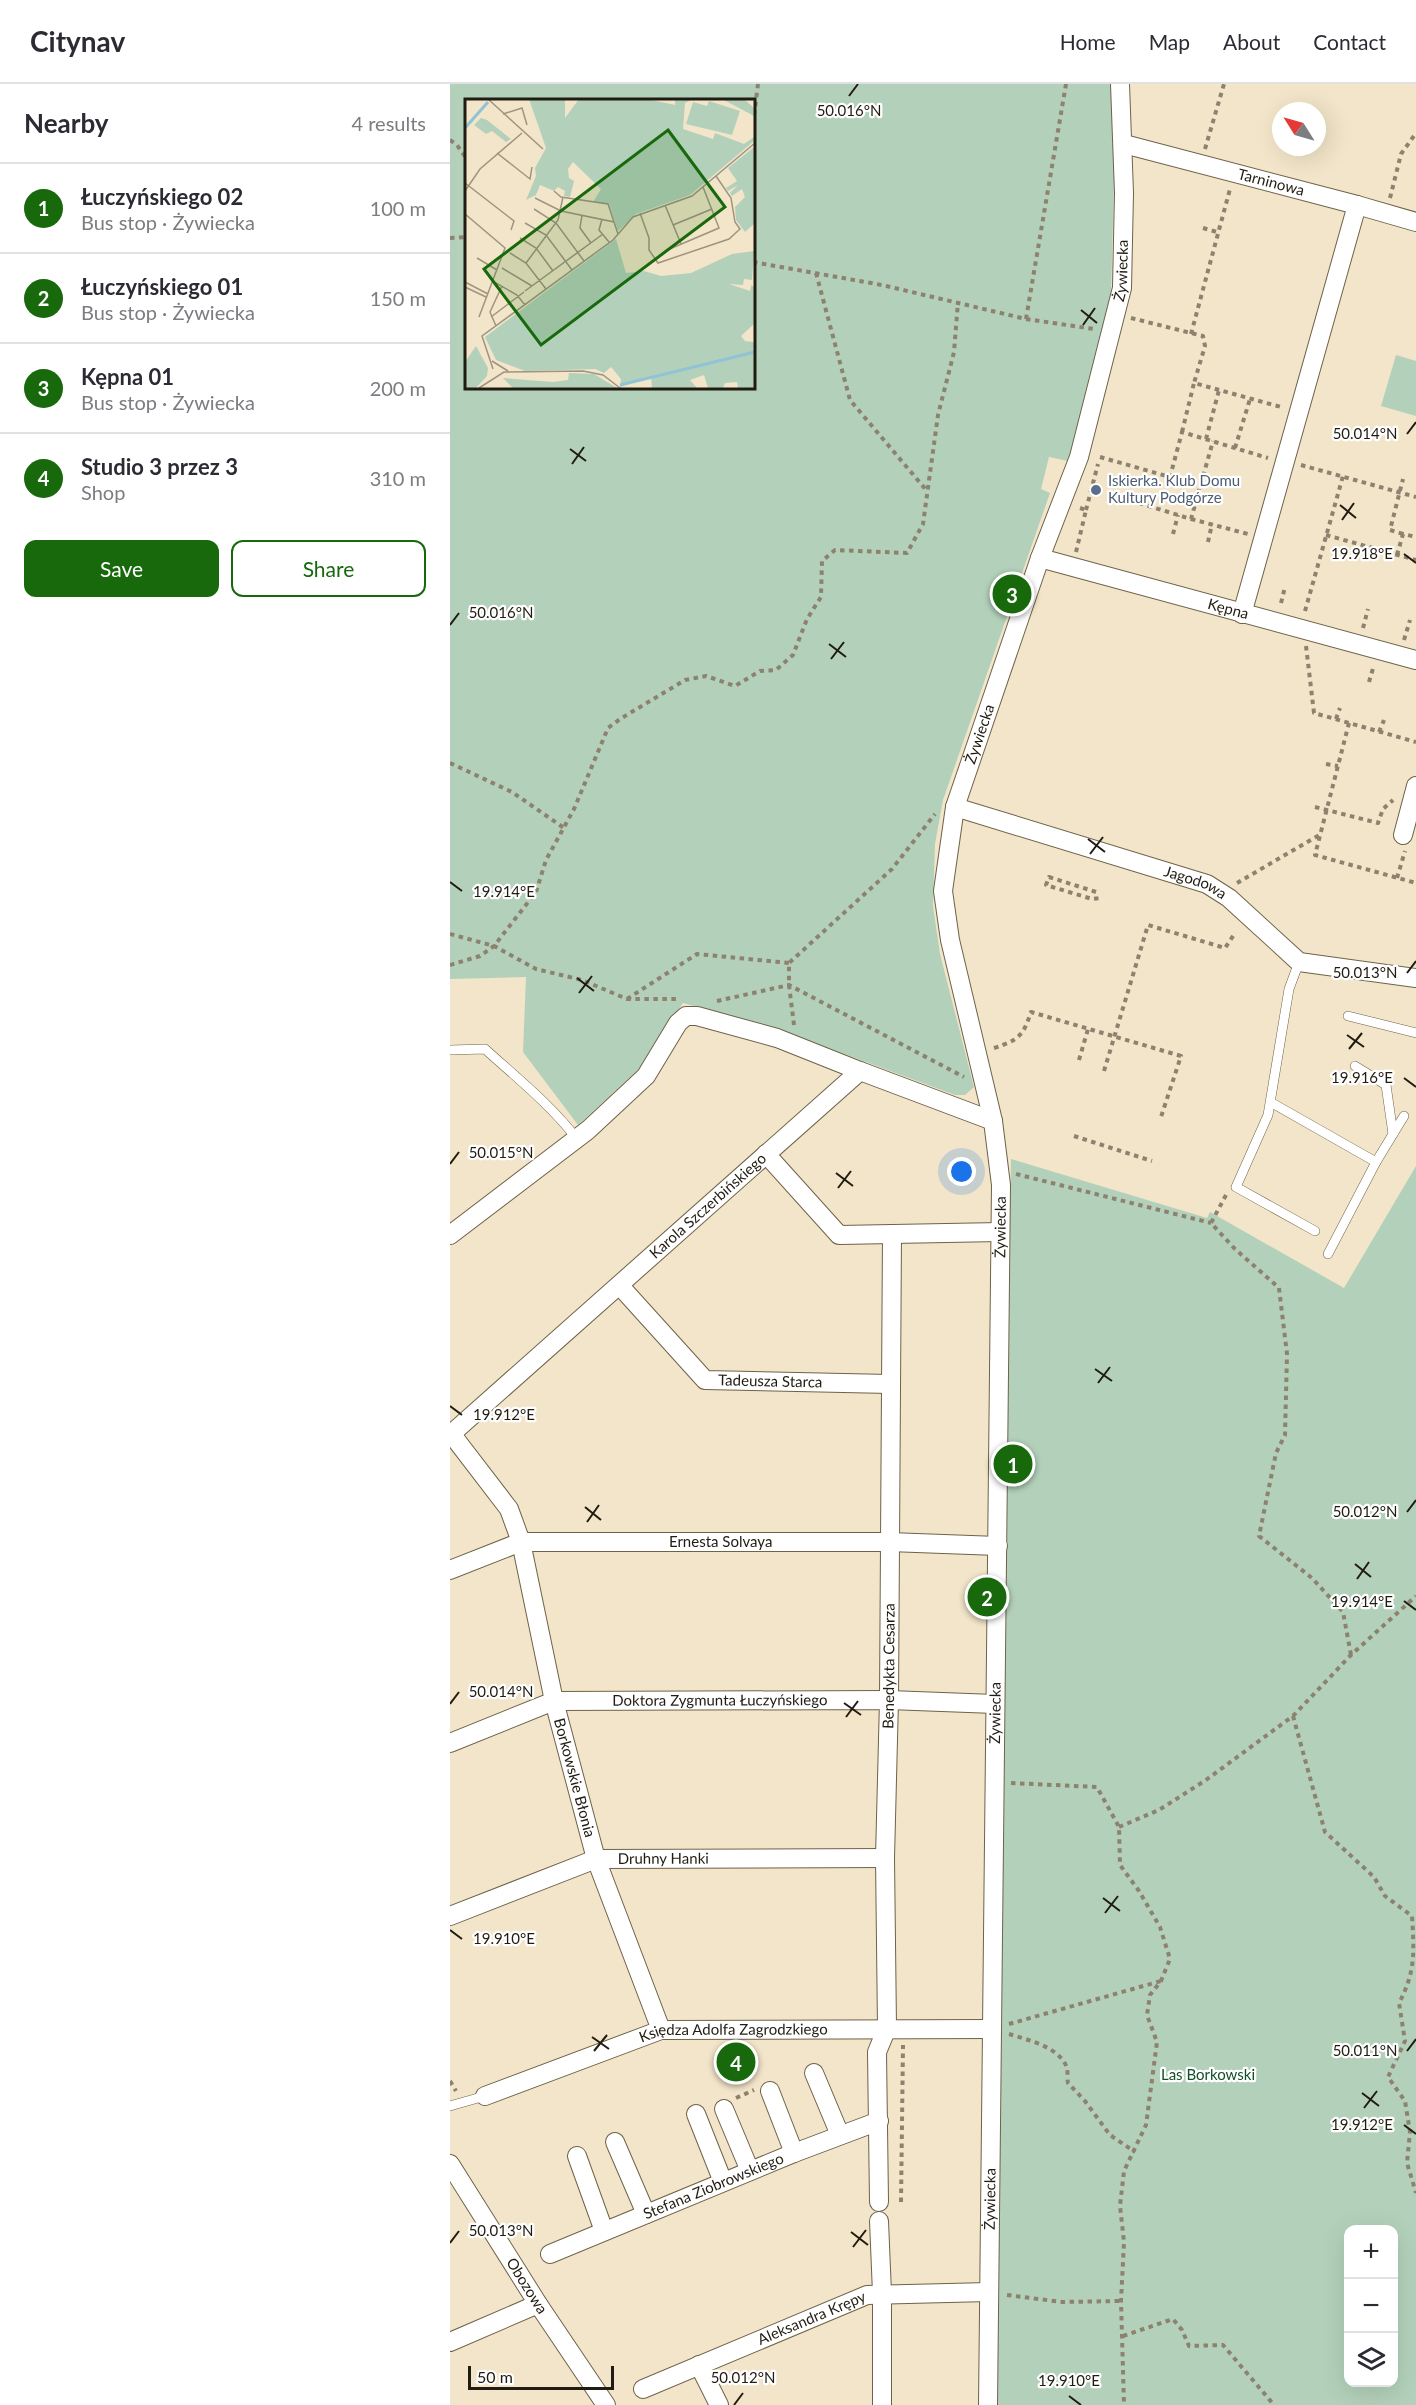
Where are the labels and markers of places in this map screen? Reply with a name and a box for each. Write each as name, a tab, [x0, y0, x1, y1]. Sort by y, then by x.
place label: Iskierka. Klub Domu Kultury Podgórze	[1108, 471, 1240, 506]
marker: Iskierka. Klub Domu Kultury Podgórze	[1089, 483, 1103, 497]
pin: 3	[992, 572, 1032, 616]
pin: 1	[994, 1442, 1032, 1486]
pin: 2	[968, 1574, 1006, 1620]
pin: 4	[716, 2040, 756, 2084]

